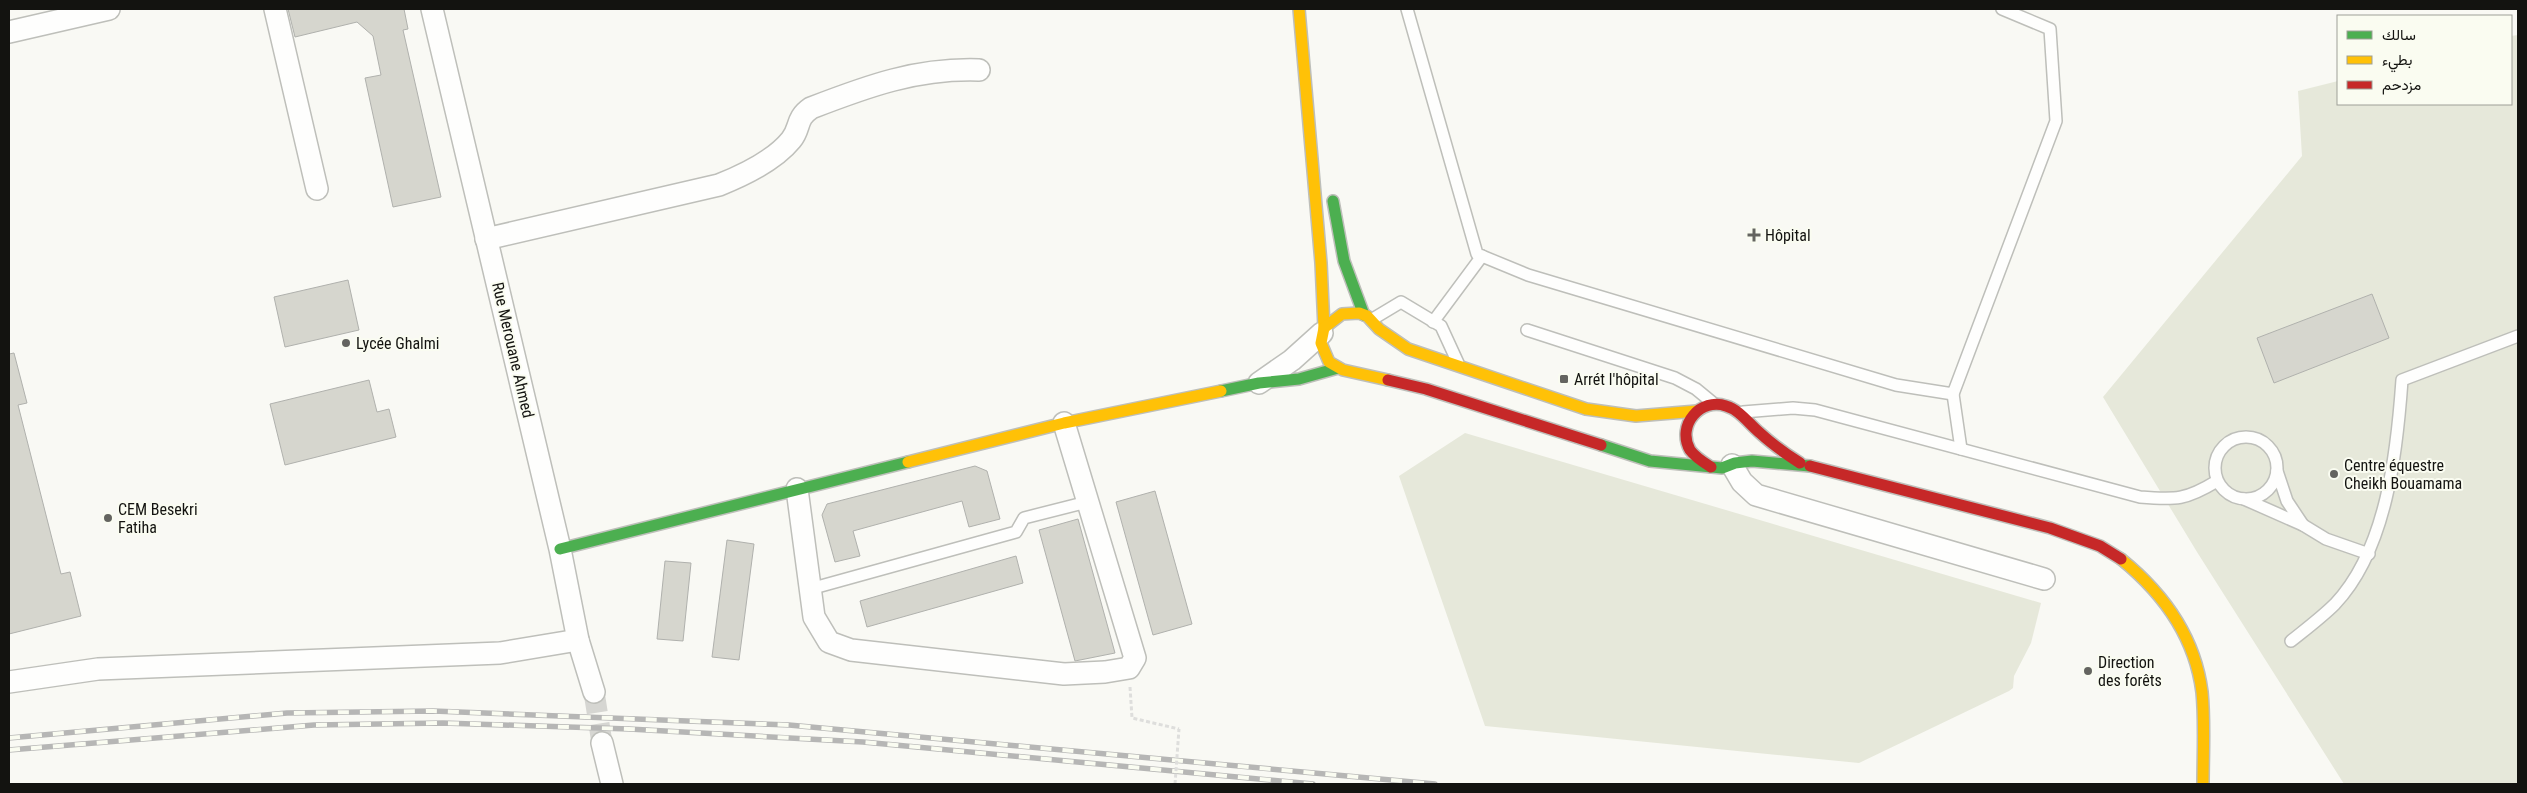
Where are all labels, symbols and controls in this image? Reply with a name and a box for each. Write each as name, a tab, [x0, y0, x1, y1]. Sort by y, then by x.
legend	[2337, 15, 2512, 105]
text: سالك	[2382, 26, 2416, 44]
text: بطيء	[2382, 51, 2412, 73]
text: مزدحم	[2382, 76, 2421, 95]
place label: Hôpital	[1765, 226, 1811, 245]
marker: Hôpital	[1747, 228, 1761, 242]
street label: Rue Merouane Ahmed	[488, 280, 538, 420]
place label: Lycée Ghalmi	[356, 334, 439, 353]
marker: Lycée Ghalmi	[340, 337, 352, 349]
place label: Arrét l'hôpital	[1574, 370, 1659, 389]
marker: Arrét l'hôpital	[1558, 373, 1570, 385]
place label: Centre équestre Cheikh Bouamama	[2344, 456, 2462, 493]
marker: Centre équestre Cheikh Bouamama	[2328, 468, 2340, 480]
place label: CEM Besekri Fatiha	[118, 500, 198, 537]
marker: CEM Besekri Fatiha	[102, 512, 114, 524]
place label: Direction des forêts	[2098, 653, 2162, 690]
marker: Direction des forêts	[2082, 665, 2094, 677]

